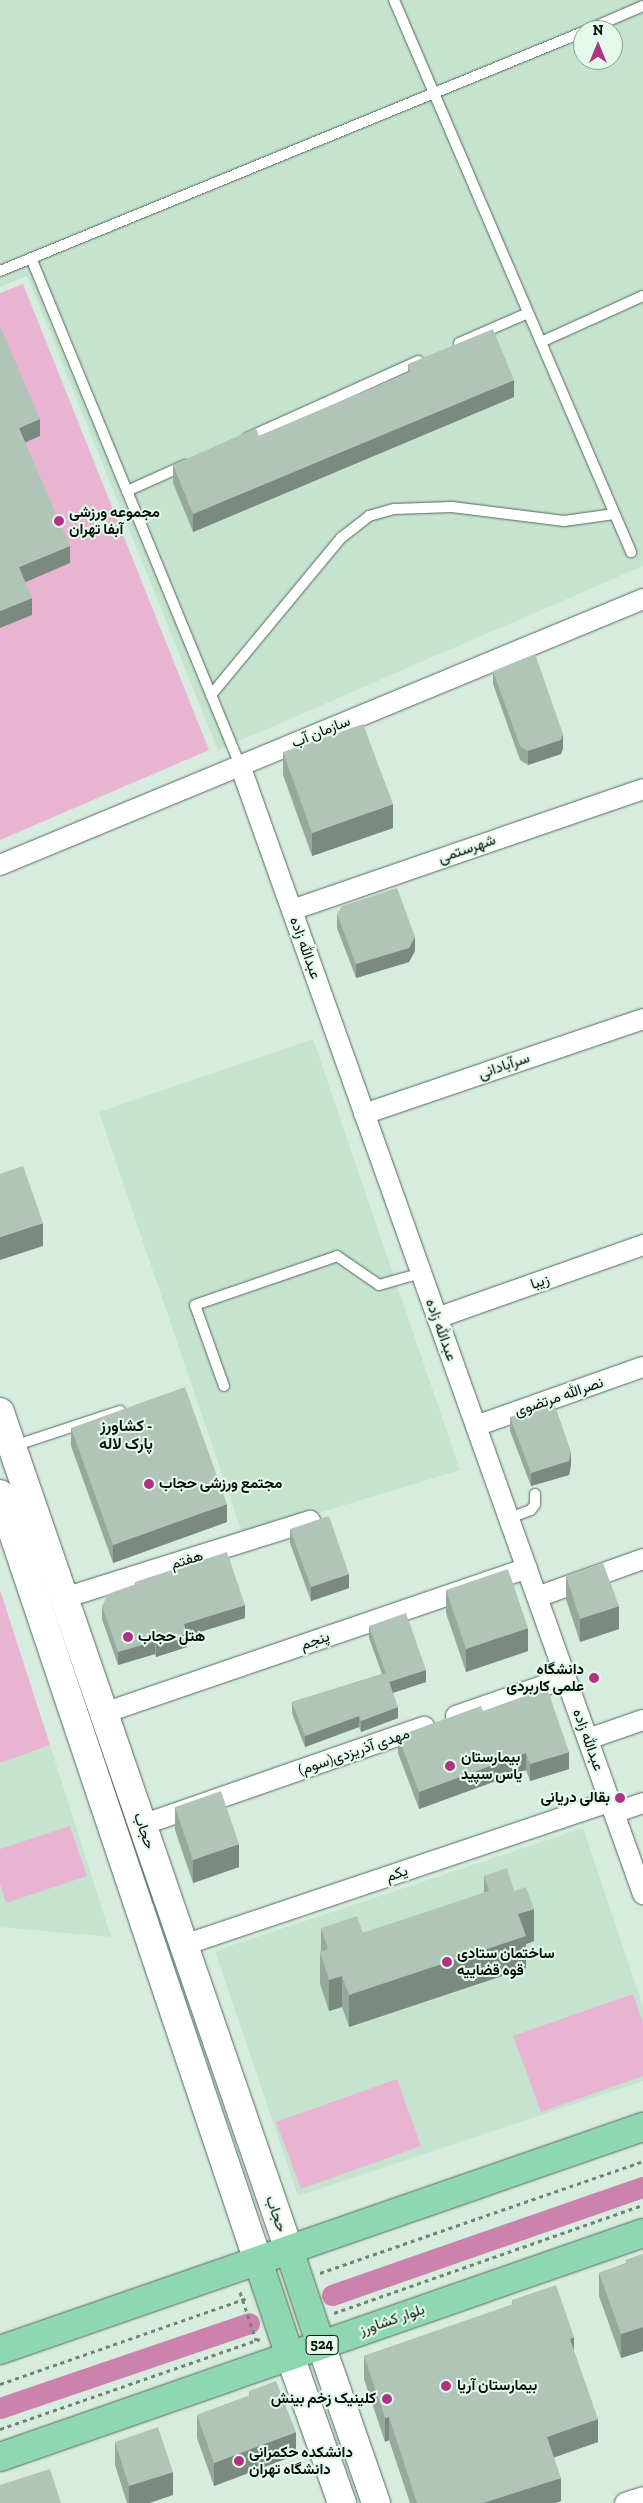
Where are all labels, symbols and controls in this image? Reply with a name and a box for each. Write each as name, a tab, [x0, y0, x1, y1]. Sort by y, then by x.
north arrow	[573, 20, 623, 70]
text: N	[593, 22, 603, 39]
place label: مجموعه ورزشی آبفا تهران	[69, 503, 160, 538]
marker: مجموعه ورزشی آبفا تهران	[53, 515, 65, 527]
street label: سازمان آب	[289, 712, 353, 752]
street label: شهرستمی	[436, 831, 498, 867]
street label: عبدالله زاده	[285, 914, 325, 982]
street label: سرآبادانی	[476, 1049, 532, 1083]
street label: زیبا	[528, 1270, 552, 1294]
street label: عبدالله زاده	[421, 1296, 461, 1364]
street label: نصرالله مرتضوی	[512, 1373, 606, 1421]
district label: کشاورز - پارک لاله	[99, 1416, 153, 1454]
place label: مجتمع ورزشی حجاب	[159, 1475, 282, 1493]
marker: مجتمع ورزشی حجاب	[143, 1478, 155, 1490]
street label: هفتم	[169, 1547, 205, 1573]
place label: هتل حجاب	[138, 1628, 205, 1646]
street label: پنجم	[298, 1628, 332, 1654]
marker: هتل حجاب	[122, 1631, 134, 1643]
place label: دانشگاه علمی کاربردی	[506, 1660, 584, 1695]
marker: دانشگاه علمی کاربردی	[588, 1672, 600, 1684]
street label: عبدالله زاده	[568, 1706, 608, 1774]
street label: مهدی آذریزدی(سوم)	[296, 1725, 412, 1779]
place label: بیمارستان یاس سپید	[461, 1748, 522, 1783]
marker: بیمارستان یاس سپید	[443, 1759, 457, 1773]
place label: بقالی دریانی	[540, 1789, 610, 1807]
marker: بقالی دریانی	[614, 1792, 626, 1804]
street label: حجاب	[129, 1810, 159, 1852]
street label: یکم	[384, 1862, 410, 1886]
place label: ساختمان ستادی قوه قضاییه	[457, 1944, 555, 1979]
marker: ساختمان ستادی قوه قضاییه	[441, 1956, 453, 1968]
street label: حجاب	[261, 2193, 291, 2235]
street label: بلوار کشاورز	[357, 2300, 427, 2340]
road number: 524	[304, 2334, 340, 2356]
place label: بیمارستان آریا	[457, 2377, 537, 2395]
marker: بیمارستان آریا	[439, 2379, 453, 2393]
place label: کلینیک زخم بینش	[271, 2390, 376, 2408]
marker: کلینیک زخم بینش	[380, 2392, 394, 2406]
place label: دانشکده حکمرانی دانشگاه تهران	[249, 2443, 353, 2478]
marker: دانشکده حکمرانی دانشگاه تهران	[233, 2455, 245, 2467]

